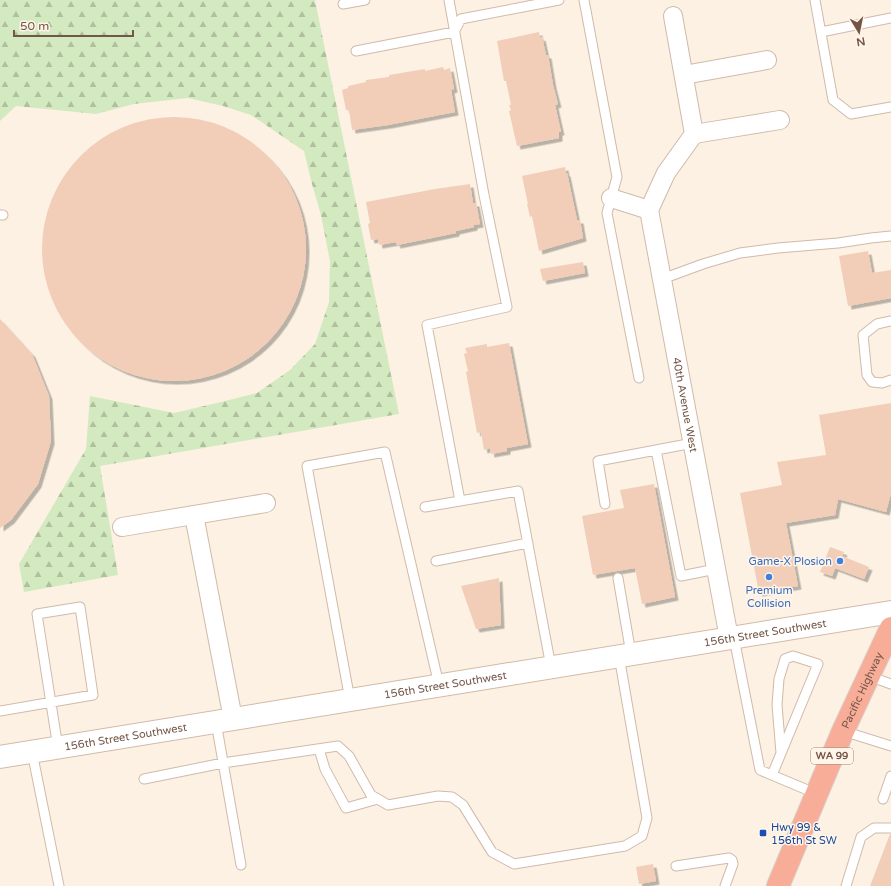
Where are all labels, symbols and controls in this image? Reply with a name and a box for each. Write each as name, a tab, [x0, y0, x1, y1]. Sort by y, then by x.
scale bar	[14, 12, 133, 38]
north arrow	[839, 12, 879, 52]
text: 50 m	[20, 19, 49, 33]
text: N	[855, 34, 866, 49]
street label: 40th Avenue West	[670, 356, 701, 453]
place label: Game-X Plosion	[749, 555, 832, 568]
marker: Game-X Plosion	[835, 556, 845, 566]
marker: Premium Collision	[764, 572, 774, 582]
place label: Premium Collision	[745, 584, 793, 610]
street label: 156th Street Southwest	[703, 616, 827, 649]
street label: Pacific Highway	[839, 650, 885, 731]
street label: 156th Street Southwest	[383, 668, 507, 701]
street label: 156th Street Southwest	[63, 720, 188, 753]
road number: WA 99	[811, 748, 853, 764]
place label: Hwy 99 & 156th St SW	[771, 821, 837, 847]
marker: Hwy 99 & 156th St SW	[758, 828, 768, 838]

